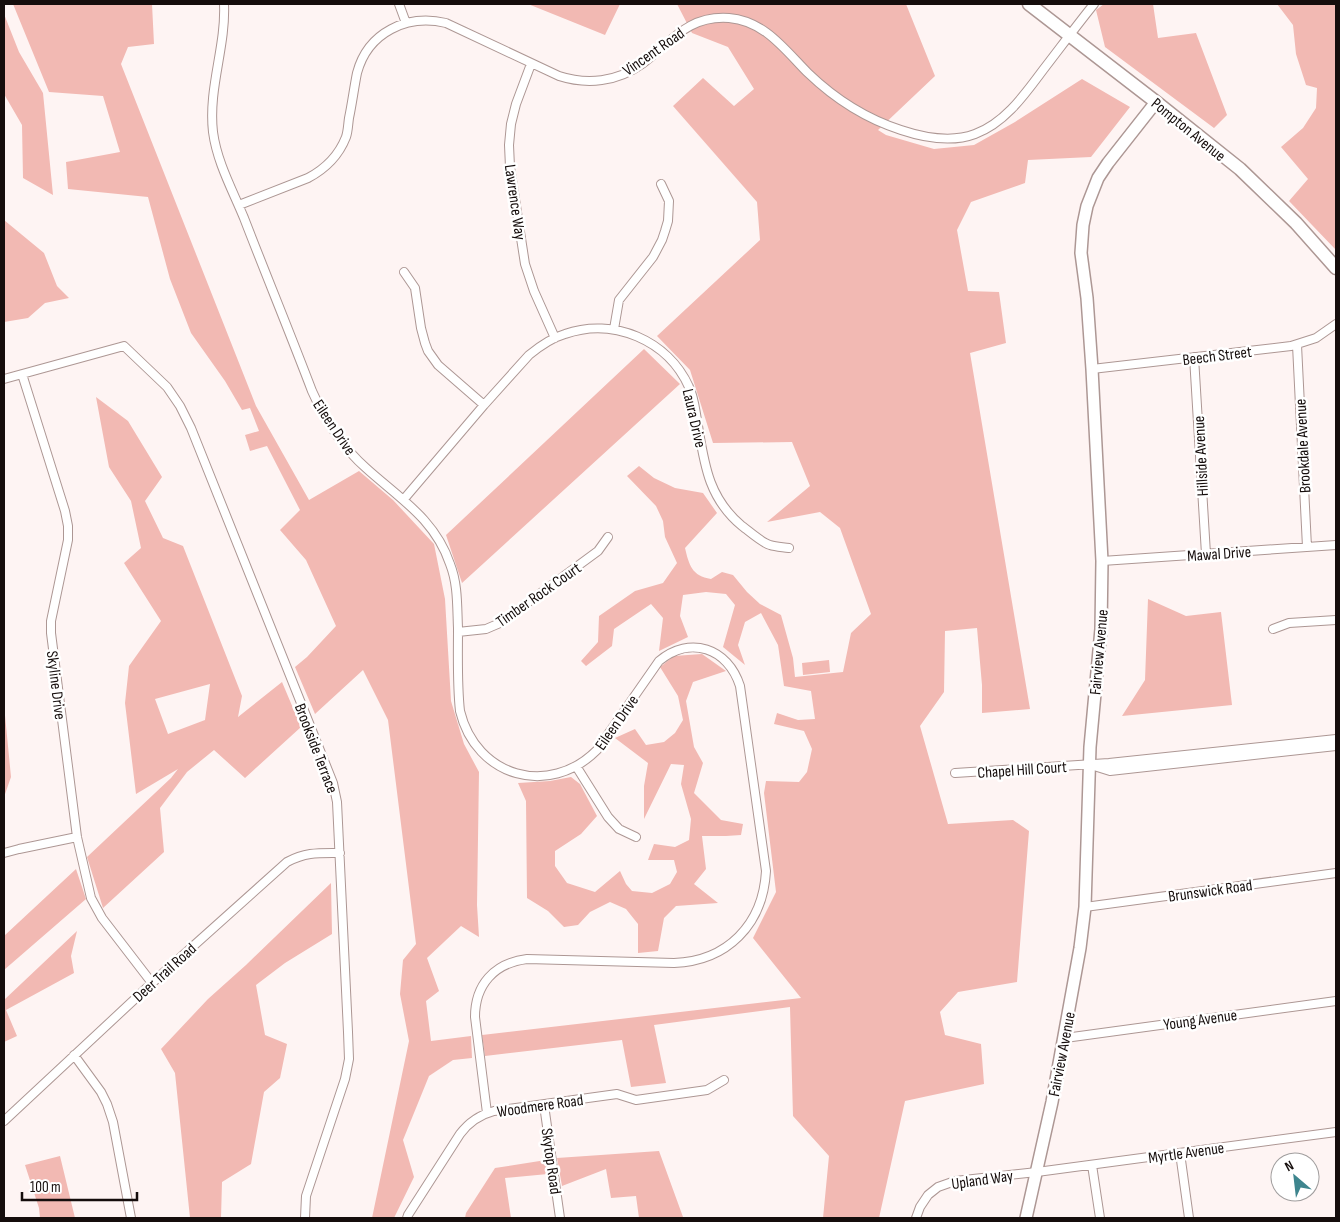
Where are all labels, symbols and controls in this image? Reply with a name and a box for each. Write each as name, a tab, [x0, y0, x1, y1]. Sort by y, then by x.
street label: Vincent Road	[619, 24, 688, 80]
street label: Pompton Avenue	[1147, 94, 1229, 166]
street label: Lawrence Way	[500, 163, 529, 241]
street label: Beech Street	[1182, 343, 1253, 370]
street label: Laura Drive	[678, 387, 710, 450]
street label: Eileen Drive	[308, 397, 359, 459]
street label: Brookdale Avenue	[1292, 398, 1315, 494]
street label: Hillside Avenue	[1190, 415, 1213, 497]
street label: Mawal Drive	[1187, 543, 1252, 566]
street label: Timber Rock Court	[493, 559, 585, 632]
street label: Fairview Avenue	[1086, 609, 1113, 696]
street label: Skyline Drive	[42, 650, 69, 721]
street label: Eileen Drive	[591, 692, 643, 754]
street label: Brookside Terrace	[290, 701, 341, 796]
street label: Chapel Hill Court	[977, 758, 1068, 783]
street label: Brunswick Road	[1167, 876, 1253, 907]
street label: Deer Trail Road	[129, 940, 201, 1007]
street label: Young Avenue	[1162, 1006, 1238, 1035]
street label: Fairview Avenue	[1045, 1010, 1080, 1098]
street label: Woodmere Road	[496, 1091, 584, 1122]
street label: Skytop Road	[536, 1127, 565, 1195]
street label: Myrtle Avenue	[1147, 1139, 1225, 1168]
north arrow	[1270, 1152, 1320, 1202]
text: N	[1282, 1157, 1296, 1175]
street label: Upland Way	[950, 1167, 1014, 1194]
scale bar	[22, 1170, 138, 1202]
text: 100 m	[30, 1178, 61, 1197]

